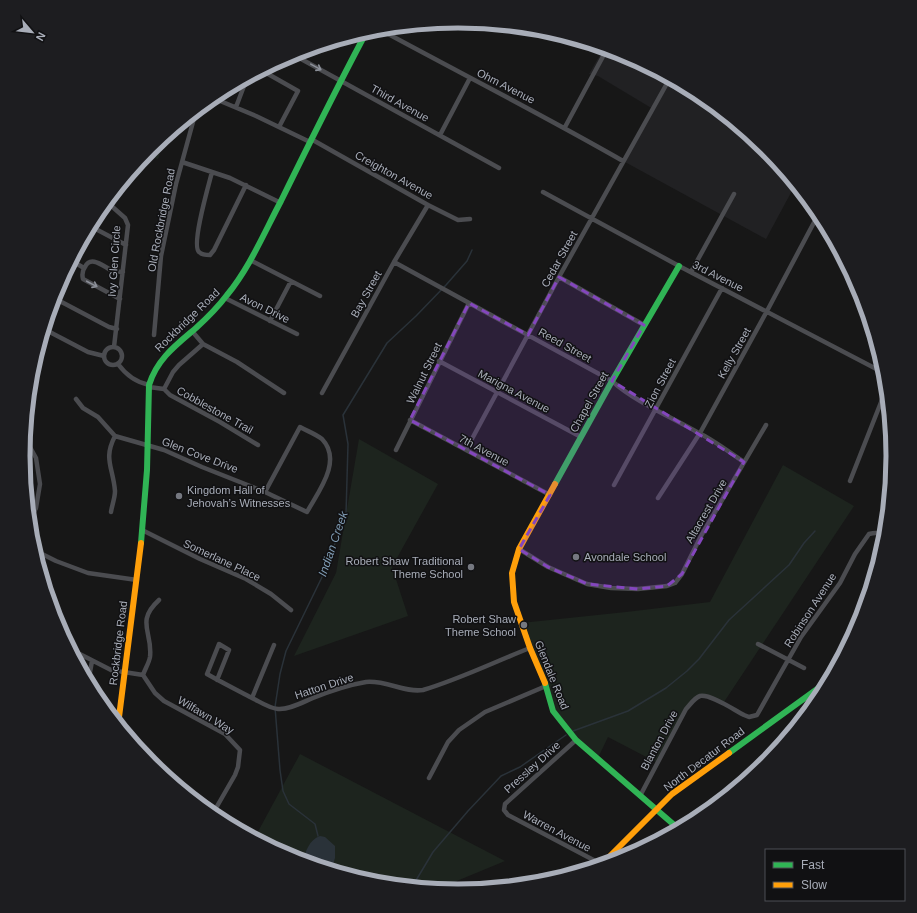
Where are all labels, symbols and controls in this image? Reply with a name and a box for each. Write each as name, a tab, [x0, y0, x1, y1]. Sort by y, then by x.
north arrow	[12, 12, 52, 52]
text: N	[34, 30, 48, 43]
one-way arrow	[310, 64, 322, 72]
street label: Ohm Avenue	[475, 66, 537, 106]
street label: Third Avenue	[369, 82, 431, 124]
street label: Creighton Avenue	[353, 149, 435, 201]
street label: Old Rockbridge Road	[145, 167, 177, 273]
street label: Ivy Glen Circle	[106, 225, 122, 297]
street label: Cedar Street	[539, 229, 579, 289]
street label: 3rd Avenue	[691, 258, 745, 294]
street label: Bay Street	[348, 269, 384, 319]
one-way arrow	[86, 281, 98, 288]
street label: Rockbridge Road	[152, 286, 222, 354]
street label: Avon Drive	[238, 291, 292, 325]
street label: Kelly Street	[715, 325, 753, 381]
street label: Reed Street	[536, 326, 594, 364]
street label: Walnut Street	[404, 341, 444, 405]
street label: Zion Street	[642, 356, 678, 410]
street label: Marigna Avenue	[476, 367, 552, 415]
street label: Chapel Street	[567, 370, 611, 434]
street label: Cobblestone Trail	[175, 384, 255, 436]
street label: 7th Avenue	[457, 432, 511, 468]
street label: Glen Cove Drive	[160, 435, 240, 475]
street label: Altacrest Drive	[683, 477, 729, 545]
place label: Kingdom Hall of Jehovah’s Witnesses	[187, 484, 291, 509]
marker: Kingdom Hall of Jehovah’s Witnesses	[174, 491, 184, 501]
water label: Indian Creek	[315, 509, 351, 578]
street label: Somerlane Place	[181, 537, 263, 583]
place label: Avondale School	[584, 551, 666, 563]
marker: Avondale School	[571, 552, 581, 562]
place label: Robert Shaw Traditional Theme School	[346, 555, 463, 580]
marker: Robert Shaw Traditional Theme School	[466, 562, 476, 572]
street label: Robinson Avenue	[782, 571, 838, 649]
street label: Rockbridge Road	[107, 600, 129, 686]
place label: Robert Shaw Theme School	[445, 613, 516, 638]
marker: Robert Shaw Theme School	[519, 620, 529, 630]
street label: Glendale Road	[533, 639, 571, 711]
street label: Hatton Drive	[293, 671, 355, 701]
street label: Wilfawn Way	[176, 694, 237, 737]
street label: Blanton Drive	[638, 708, 680, 772]
street label: North Decatur Road	[661, 725, 747, 793]
street label: Pressley Drive	[502, 739, 562, 795]
street label: Warren Avenue	[521, 808, 593, 854]
legend	[765, 849, 905, 901]
text: Fast	[801, 858, 825, 872]
text: Slow	[801, 878, 827, 892]

